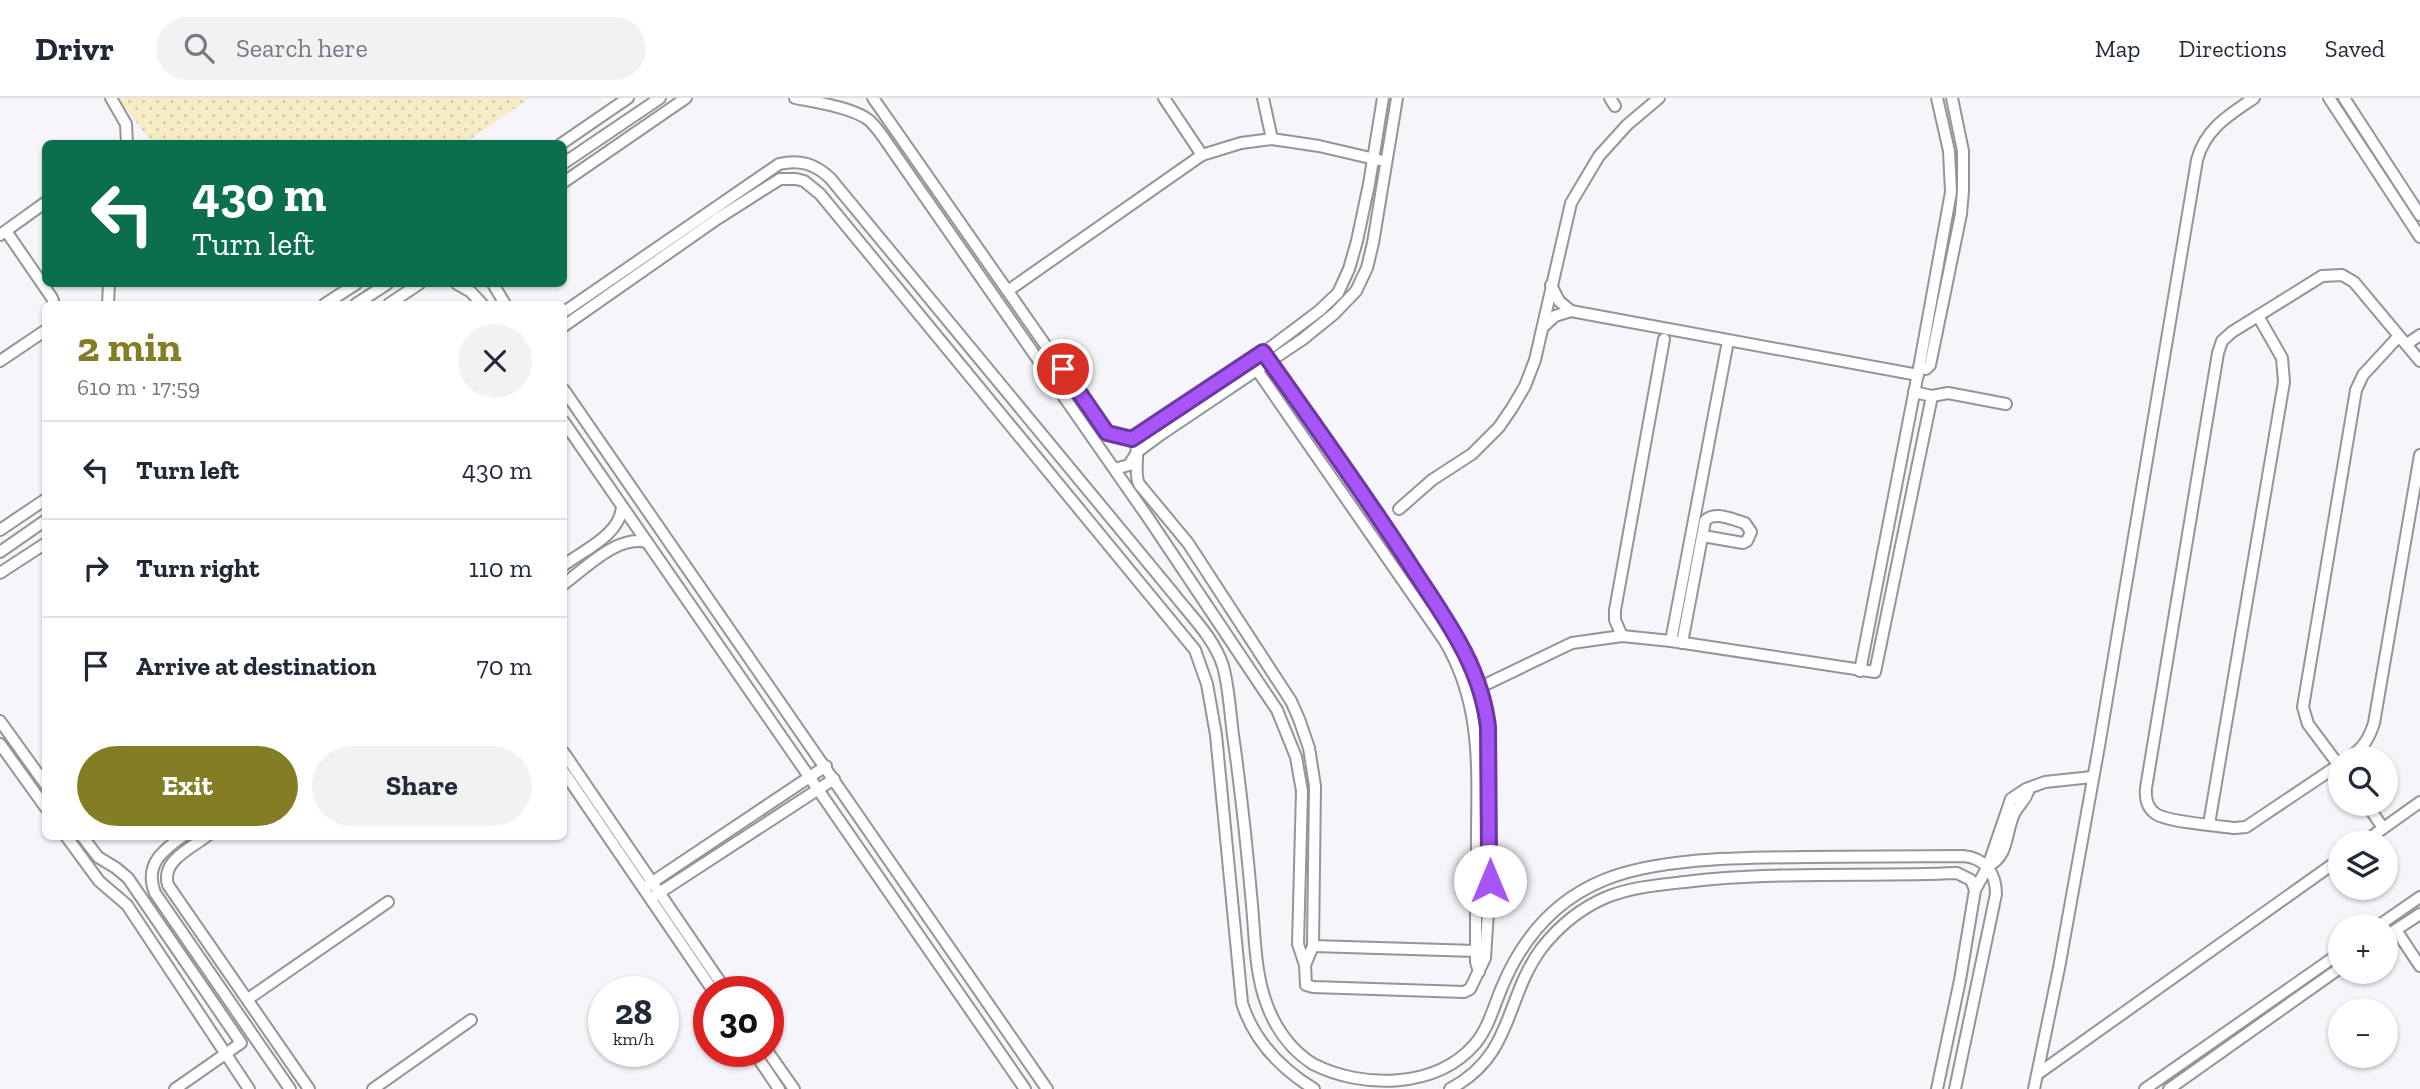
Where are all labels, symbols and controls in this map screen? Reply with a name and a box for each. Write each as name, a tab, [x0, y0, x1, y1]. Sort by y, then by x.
search box	[156, 17, 646, 80]
text: Drivr	[35, 29, 114, 68]
icon: search	[180, 29, 218, 67]
text: Search here	[236, 32, 368, 64]
text: Map	[2095, 34, 2141, 63]
text: Directions	[2179, 34, 2287, 63]
text: Saved	[2325, 34, 2385, 63]
text: 430 m	[192, 165, 326, 224]
icon: left	[77, 168, 168, 259]
text: Turn left	[192, 225, 314, 263]
text: 2 min	[77, 321, 182, 372]
button: close	[458, 324, 532, 398]
pin	[1033, 339, 1093, 399]
icon: arrive	[1044, 350, 1082, 388]
text: 610 m · 17:59	[77, 373, 200, 401]
icon: left	[77, 451, 115, 489]
text: Turn left	[136, 454, 239, 486]
text: 430 m	[462, 454, 532, 486]
icon: right	[77, 549, 115, 587]
text: Turn right	[136, 552, 259, 584]
text: 110 m	[469, 552, 532, 584]
icon: arrive	[77, 647, 115, 685]
text: Arrive at destination	[136, 650, 376, 682]
text: 70 m	[476, 650, 532, 682]
button: Exit	[77, 746, 298, 826]
button: Share	[312, 746, 532, 826]
map controls	[2328, 746, 2398, 1068]
button: search	[2328, 746, 2398, 816]
button: layers	[2328, 830, 2398, 900]
position arrow	[1453, 844, 1527, 918]
button: +	[2328, 914, 2398, 984]
speed limit sign: 30	[693, 976, 784, 1067]
text: 28	[615, 991, 652, 1033]
button: −	[2328, 998, 2398, 1068]
text: km/h	[613, 1028, 654, 1050]

